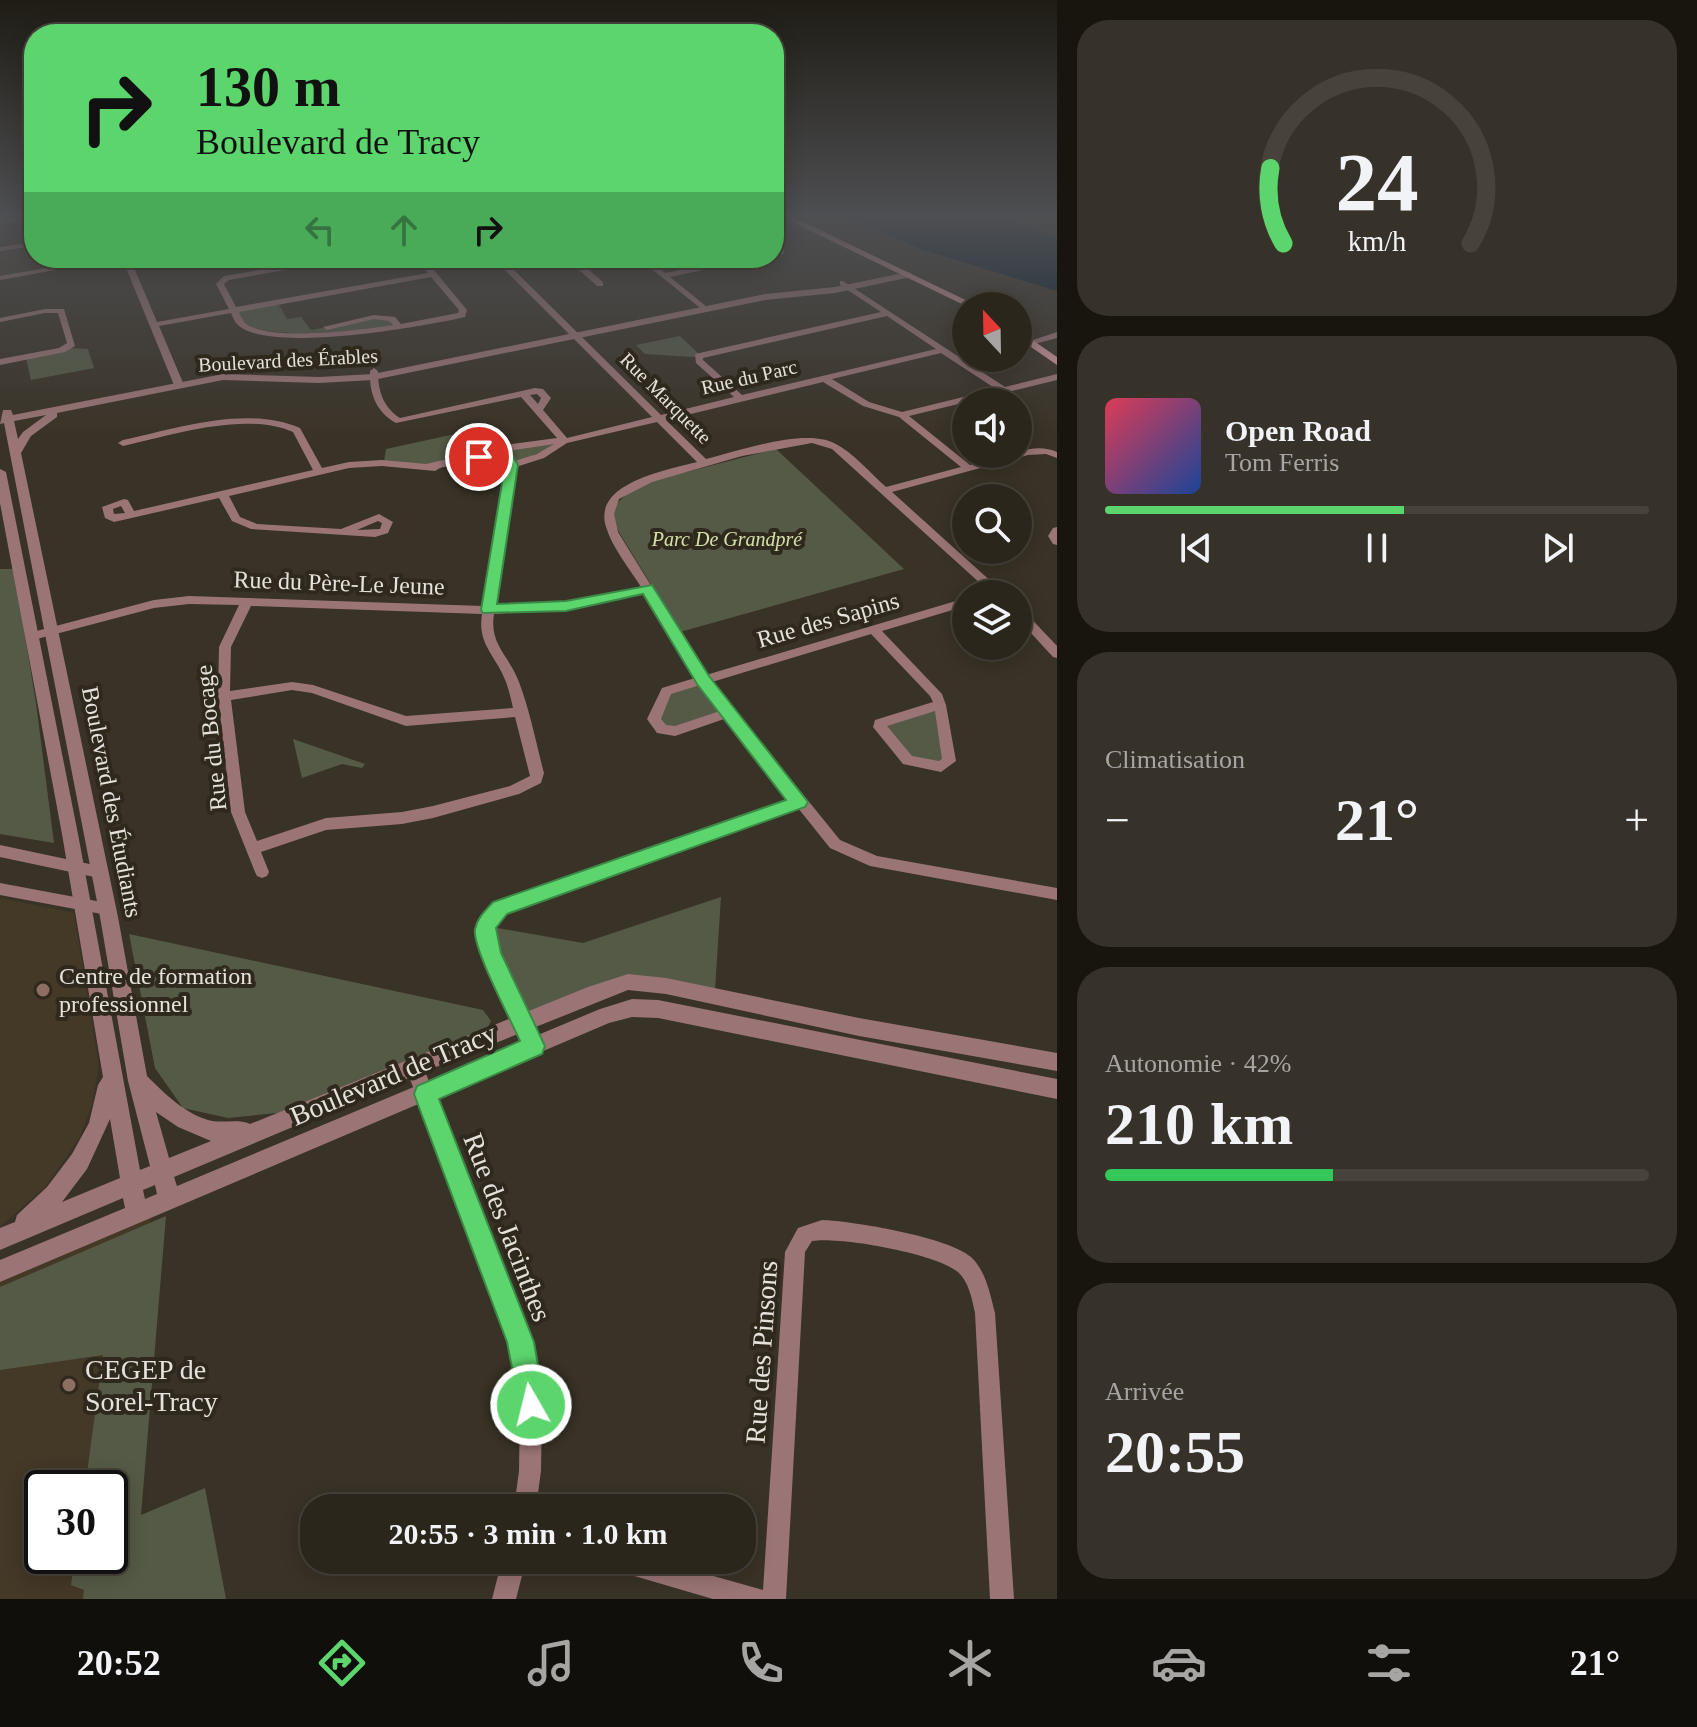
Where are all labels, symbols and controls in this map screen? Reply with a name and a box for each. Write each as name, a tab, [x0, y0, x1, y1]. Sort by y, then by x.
icon: right	[64, 56, 168, 160]
text: 130 m	[196, 56, 341, 118]
text: Boulevard de Tracy	[196, 122, 480, 162]
text: 24	[1335, 135, 1419, 227]
icon: left	[298, 208, 342, 252]
icon: ahead	[382, 208, 426, 252]
icon: right	[466, 208, 510, 252]
text: km/h	[1348, 226, 1406, 257]
north arrow	[952, 292, 1032, 372]
map controls	[952, 292, 1032, 660]
street label: Boulevard des Érables	[198, 344, 379, 376]
street label: Rue Marquette	[615, 348, 716, 449]
street label: Rue du Parc	[699, 355, 799, 399]
button: sound	[952, 388, 1032, 468]
text: Open Road	[1225, 414, 1371, 447]
pin	[445, 423, 513, 491]
icon: arrive	[457, 435, 501, 479]
text: Tom Ferris	[1225, 448, 1339, 477]
button: search	[952, 484, 1032, 564]
icon: previous	[1174, 526, 1218, 570]
icon: pause	[1355, 526, 1399, 570]
icon: next	[1536, 526, 1580, 570]
park label: Parc De Grandpré	[651, 528, 803, 551]
street label: Rue du Père-Le Jeune	[233, 566, 445, 600]
button: layers	[952, 580, 1032, 660]
street label: Rue des Sapins	[754, 587, 902, 653]
street label: Rue du Bocage	[190, 664, 232, 812]
street label: Boulevard des Étudiants	[77, 684, 147, 920]
text: Climatisation	[1105, 745, 1245, 774]
text: 21°	[1335, 787, 1419, 853]
text: −	[1105, 796, 1130, 845]
text: +	[1624, 796, 1649, 845]
place label: Centre de formation professionnel	[59, 963, 252, 1017]
marker: Centre de formation professionnel	[34, 981, 52, 999]
street label: Boulevard de Tracy	[285, 1017, 501, 1132]
text: Autonomie · 42%	[1105, 1049, 1291, 1078]
text: 210 km	[1105, 1091, 1293, 1157]
street label: Rue des Jacinthes	[457, 1129, 558, 1326]
street label: Rue des Pinsons	[740, 1259, 783, 1445]
place label: CEGEP de Sorel-Tracy	[85, 1354, 218, 1417]
position arrow	[489, 1363, 573, 1447]
marker: CEGEP de Sorel-Tracy	[60, 1376, 78, 1394]
text: Arrivée	[1105, 1377, 1184, 1406]
text: 20:55	[1105, 1419, 1245, 1485]
speed limit sign: 30	[24, 1470, 128, 1574]
text: 20:55 · 3 min · 1.0 km	[388, 1517, 668, 1550]
icon: directions	[314, 1635, 370, 1691]
icon: music	[523, 1635, 579, 1691]
icon: phone	[733, 1635, 789, 1691]
icon: climate	[942, 1635, 998, 1691]
icon: car	[1151, 1635, 1207, 1691]
icon: filters	[1361, 1635, 1417, 1691]
text: 20:52	[77, 1643, 161, 1683]
text: 21°	[1570, 1643, 1620, 1683]

